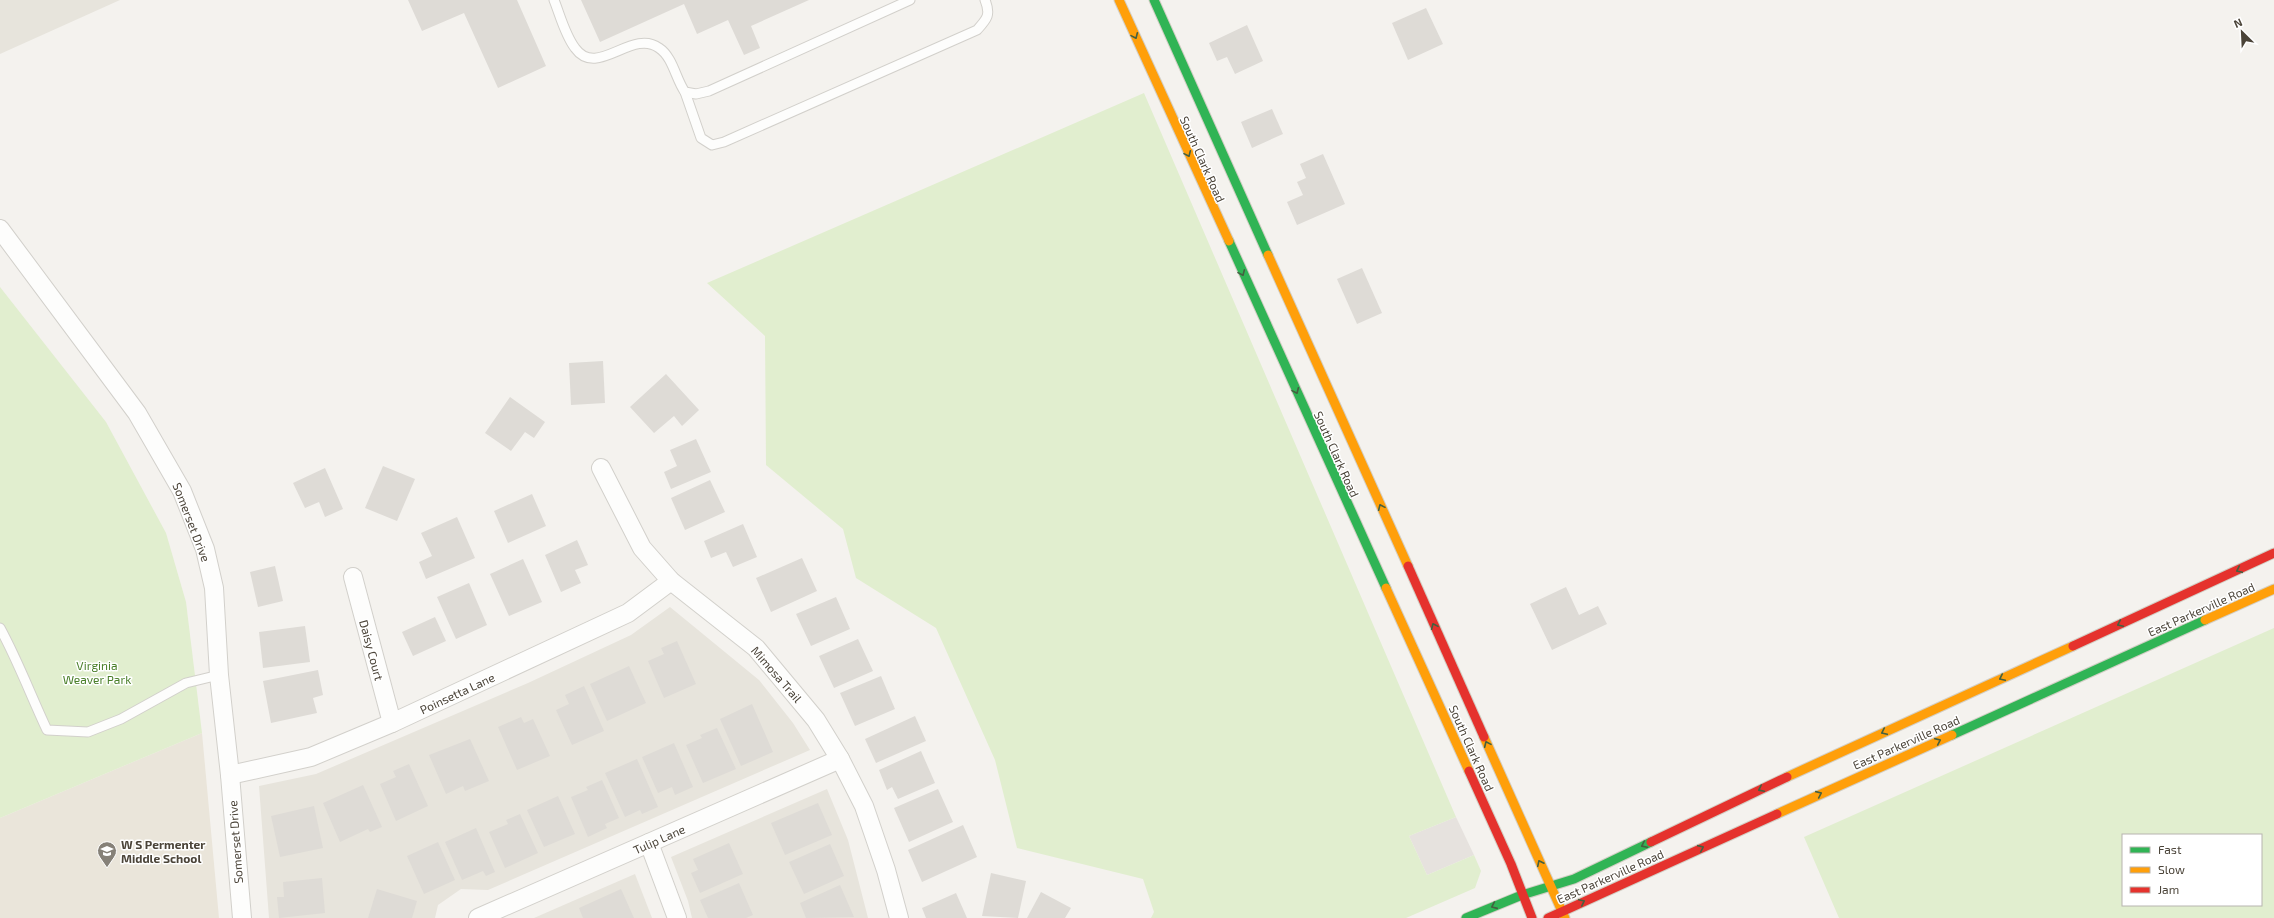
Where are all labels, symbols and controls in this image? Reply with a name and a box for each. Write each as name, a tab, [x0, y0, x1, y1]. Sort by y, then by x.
north arrow	[2222, 12, 2262, 52]
text: N	[2231, 15, 2244, 30]
one-way arrow	[1130, 31, 1138, 39]
street label: South Clark Road	[1178, 114, 1228, 204]
one-way arrow	[1183, 150, 1191, 157]
one-way arrow	[1237, 268, 1245, 276]
one-way arrow	[1291, 387, 1299, 394]
street label: South Clark Road	[1312, 409, 1362, 499]
street label: Somerset Drive	[170, 480, 214, 564]
one-way arrow	[1377, 504, 1385, 511]
one-way arrow	[2235, 565, 2242, 573]
street label: East Parkerville Road	[2145, 579, 2257, 639]
street label: Daisy Court	[357, 618, 387, 682]
one-way arrow	[2117, 619, 2125, 627]
one-way arrow	[1430, 622, 1438, 629]
street label: Mimosa Trail	[749, 643, 805, 705]
park label: Virginia Weaver Park	[63, 658, 131, 686]
street label: Poinsetta Lane	[417, 670, 497, 716]
one-way arrow	[1999, 673, 2007, 681]
street label: South Clark Road	[1447, 703, 1497, 793]
street label: East Parkerville Road	[1850, 712, 1962, 772]
one-way arrow	[1881, 727, 1889, 735]
one-way arrow	[1933, 738, 1941, 746]
one-way arrow	[1483, 741, 1491, 748]
one-way arrow	[1758, 784, 1765, 792]
one-way arrow	[1816, 791, 1823, 799]
street label: Somerset Drive	[225, 800, 245, 884]
street label: Tulip Lane	[631, 821, 687, 857]
legend	[2122, 834, 2262, 906]
place label: W S Permenter Middle School	[121, 837, 205, 865]
school or university icon: W S Permenter Middle School	[96, 840, 118, 868]
one-way arrow	[1641, 840, 1648, 848]
text: Fast	[2158, 842, 2182, 856]
one-way arrow	[1697, 845, 1704, 853]
street label: East Parkerville Road	[1554, 846, 1666, 906]
one-way arrow	[1537, 860, 1545, 867]
text: Slow	[2158, 862, 2185, 876]
text: Jam	[2158, 882, 2179, 896]
one-way arrow	[1578, 899, 1586, 907]
one-way arrow	[1491, 901, 1498, 909]

